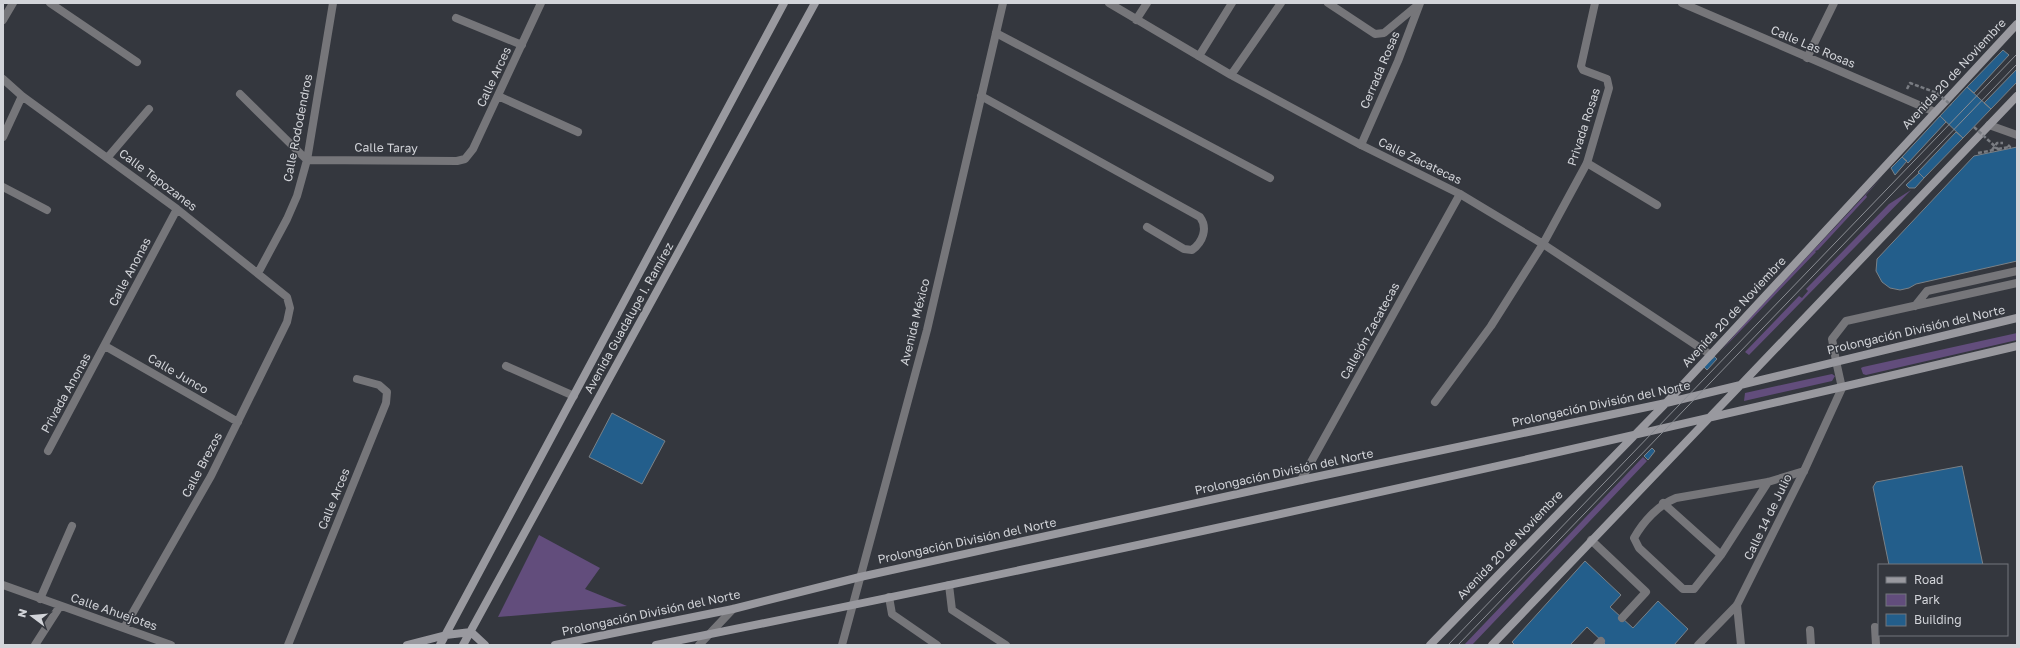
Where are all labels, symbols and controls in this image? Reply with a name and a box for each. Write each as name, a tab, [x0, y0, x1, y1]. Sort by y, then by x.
street label: Avenida 20 de Noviembre	[1898, 15, 2009, 132]
street label: Calle Las Rosas	[1769, 22, 1858, 71]
street label: Cerrada Rosas	[1356, 29, 1403, 111]
street label: Calle Arces	[473, 44, 514, 109]
street label: Calle Rododendros	[280, 73, 315, 183]
street label: Privada Rosas	[1564, 86, 1603, 168]
street label: Calle Zacatecas	[1376, 134, 1464, 187]
street label: Calle Taray	[354, 139, 418, 156]
street label: Calle Tepozanes	[116, 145, 200, 214]
street label: Calle Anonas	[105, 235, 154, 309]
street label: Avenida Guadalupe I. Ramírez	[581, 240, 676, 396]
street label: Avenida 20 de Noviembre	[1678, 253, 1789, 370]
street label: Avenida México	[896, 277, 933, 367]
street label: Callejón Zacatecas	[1337, 280, 1403, 382]
street label: Prolongación División del Norte	[1825, 302, 2006, 357]
street label: Privada Anonas	[37, 350, 94, 435]
street label: Calle Junco	[145, 350, 211, 397]
street label: Prolongación División del Norte	[1510, 377, 1692, 430]
street label: Calle Brezos	[178, 430, 225, 500]
street label: Prolongación División del Norte	[1193, 445, 1375, 498]
street label: Calle Arces	[314, 466, 353, 532]
street label: Calle 14 de Julio	[1740, 471, 1795, 562]
street label: Avenida 20 de Noviembre	[1454, 487, 1566, 602]
street label: Prolongación División del Norte	[876, 514, 1058, 567]
legend	[1878, 564, 2008, 636]
text: Road	[1914, 572, 1943, 587]
street label: Prolongación División del Norte	[560, 586, 742, 639]
street label: Calle Ahuejotes	[69, 590, 159, 633]
text: Park	[1914, 592, 1940, 607]
north arrow	[12, 596, 52, 636]
text: N	[15, 607, 29, 619]
text: Building	[1914, 612, 1962, 627]

